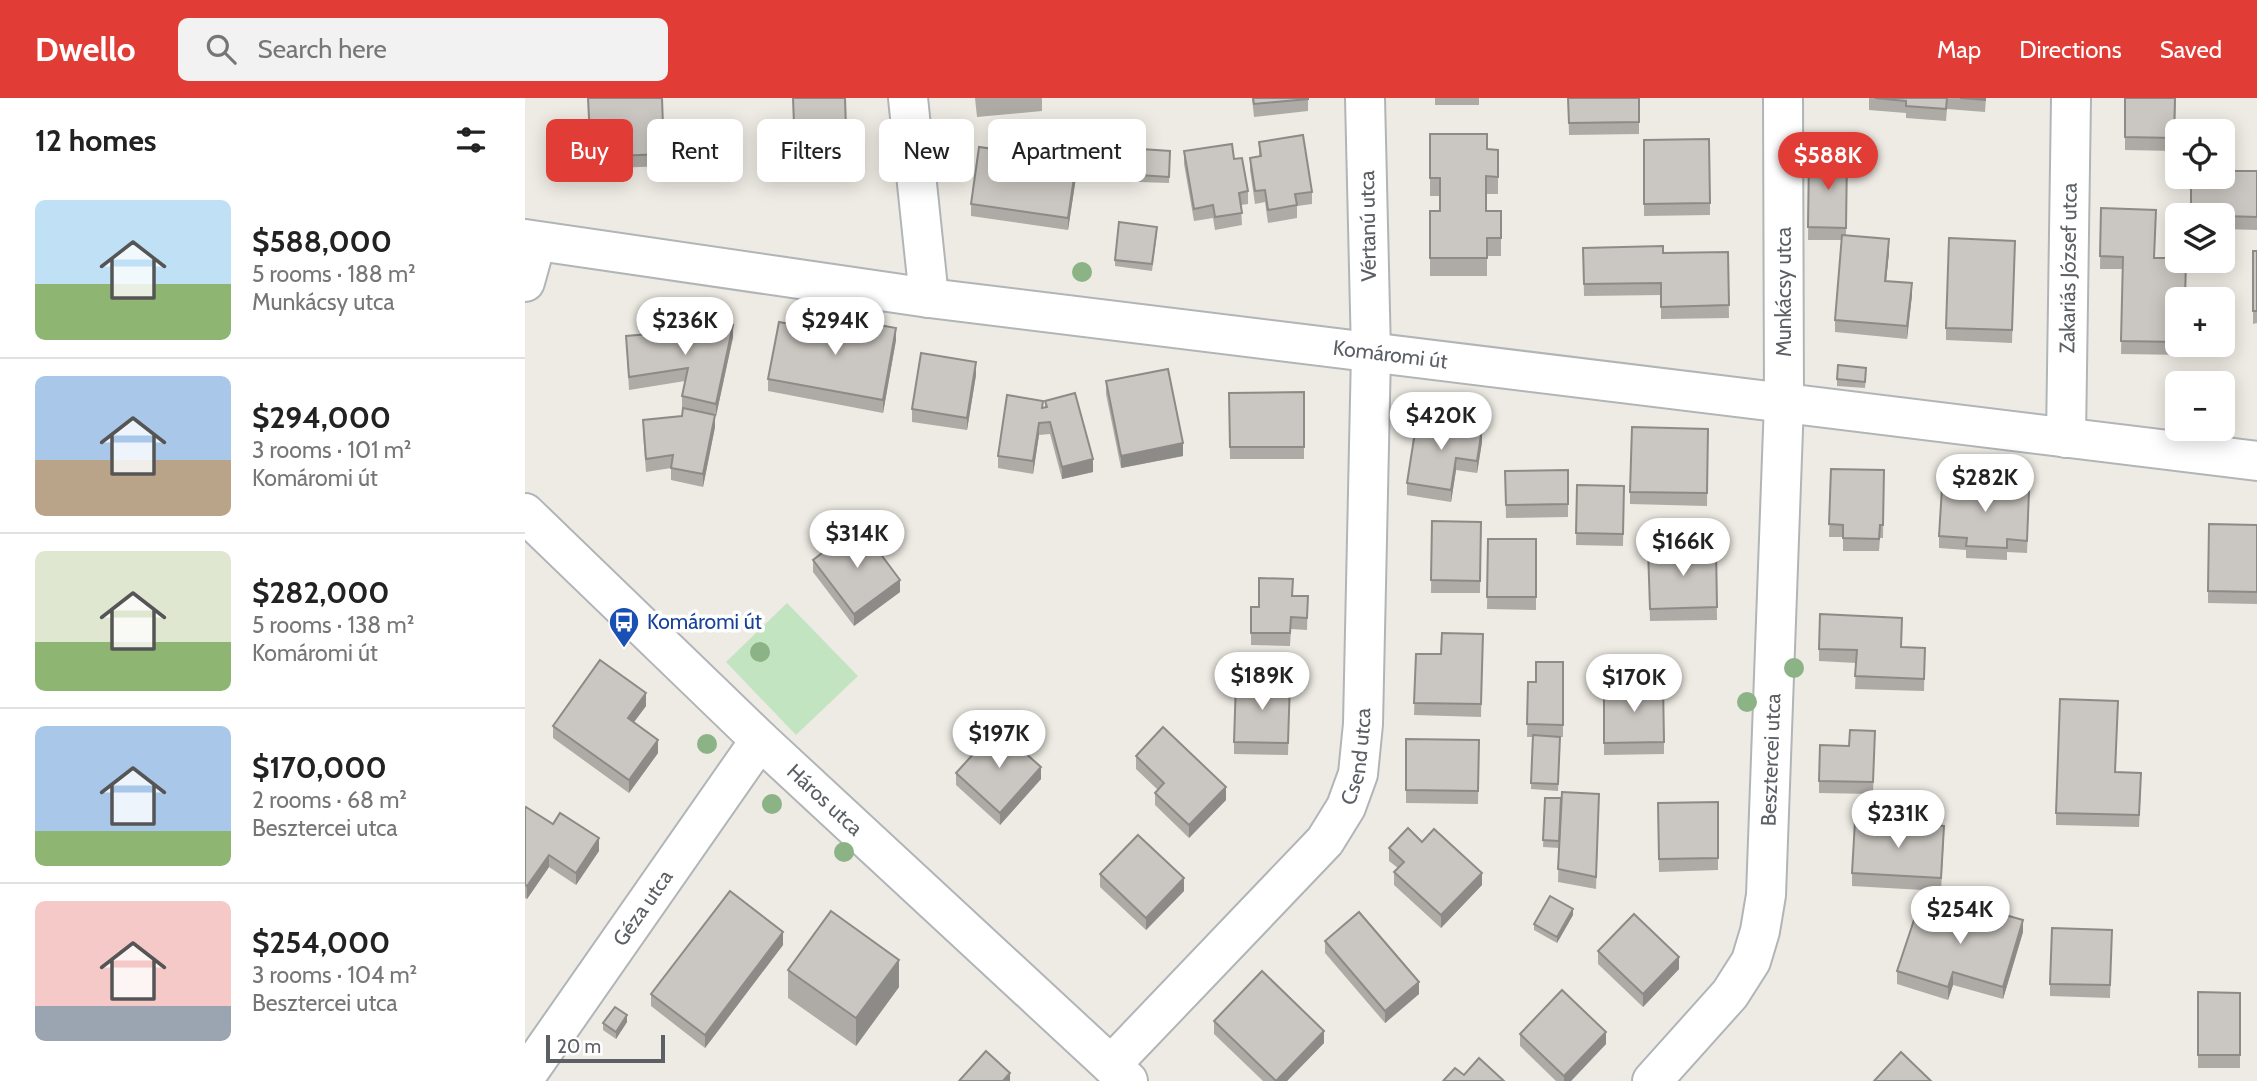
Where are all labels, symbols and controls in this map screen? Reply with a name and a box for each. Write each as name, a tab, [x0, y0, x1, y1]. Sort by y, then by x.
search box	[178, 18, 668, 81]
text: Dwello	[35, 29, 136, 69]
icon: search	[202, 30, 240, 68]
text: Search here	[258, 33, 387, 65]
text: Map	[1937, 35, 1981, 64]
text: Directions	[2019, 35, 2122, 64]
text: Saved	[2160, 35, 2222, 64]
chip: Buy	[546, 119, 633, 182]
chip: Rent	[647, 119, 743, 182]
chip: Filters	[757, 119, 865, 182]
chip: New	[879, 119, 974, 182]
chip: Apartment	[988, 119, 1146, 182]
map controls	[2165, 119, 2235, 441]
button: locate	[2165, 119, 2235, 189]
icon: filters	[452, 121, 490, 159]
text: 12 homes	[35, 122, 157, 159]
pin: $588K	[1779, 132, 1877, 192]
text: $588K	[1794, 141, 1862, 169]
street label: Vértanú utca	[1354, 170, 1381, 282]
street label: Zakariás József utca	[2054, 183, 2082, 353]
button: layers	[2165, 203, 2235, 273]
text: $588,000	[252, 223, 392, 260]
street label: Munkácsy utca	[1771, 227, 1796, 357]
icon: home	[91, 228, 175, 312]
text: 5 rooms · 188 m²	[252, 260, 416, 288]
button: +	[2165, 287, 2235, 357]
text: Munkácsy utca	[252, 288, 394, 316]
pin: $236K	[636, 298, 734, 357]
pin: $294K	[786, 298, 884, 357]
text: $236K	[652, 306, 718, 334]
text: $294K	[801, 306, 869, 334]
street label: Komáromi út	[1332, 335, 1449, 374]
button: −	[2165, 371, 2235, 441]
pin: $420K	[1392, 392, 1490, 452]
text: $294,000	[252, 399, 391, 436]
text: $420K	[1406, 401, 1476, 429]
icon: home	[91, 404, 175, 488]
text: 3 rooms · 101 m²	[252, 436, 411, 464]
pin: $282K	[1936, 454, 2034, 514]
text: $282K	[1952, 463, 2018, 491]
text: Komáromi út	[252, 464, 378, 492]
pin: $314K	[808, 510, 906, 570]
pin: $166K	[1634, 518, 1732, 578]
text: $314K	[826, 519, 888, 547]
text: $166K	[1652, 527, 1714, 555]
text: $282,000	[252, 574, 390, 611]
icon: home	[91, 579, 175, 663]
bus stop icon: Komáromi út	[607, 605, 641, 649]
place label: Komáromi út	[647, 609, 762, 634]
text: 5 rooms · 138 m²	[252, 611, 414, 639]
text: Komáromi út	[252, 639, 378, 667]
pin: $189K	[1213, 652, 1311, 712]
pin: $170K	[1585, 654, 1683, 714]
text: $189K	[1230, 661, 1294, 689]
text: $170K	[1602, 663, 1666, 691]
street label: Besztercei utca	[1756, 693, 1785, 827]
street label: Csend utca	[1335, 708, 1375, 808]
pin: $197K	[950, 710, 1048, 770]
text: $197K	[969, 719, 1029, 747]
text: $170,000	[252, 749, 387, 786]
icon: home	[91, 754, 175, 838]
street label: Háros utca	[782, 759, 868, 841]
text: 2 rooms · 68 m²	[252, 786, 407, 814]
pin: $231K	[1849, 790, 1947, 850]
text: $231K	[1868, 799, 1928, 827]
text: Besztercei utca	[252, 814, 398, 842]
street label: Géza utca	[607, 865, 678, 951]
pin: $254K	[1911, 886, 2009, 946]
text: $254K	[1927, 895, 1993, 923]
text: $254,000	[252, 924, 390, 961]
icon: home	[91, 929, 175, 1013]
text: 3 rooms · 104 m²	[252, 961, 417, 989]
text: Besztercei utca	[252, 989, 398, 1017]
scale bar	[546, 1032, 665, 1064]
text: 20 m	[557, 1035, 601, 1058]

